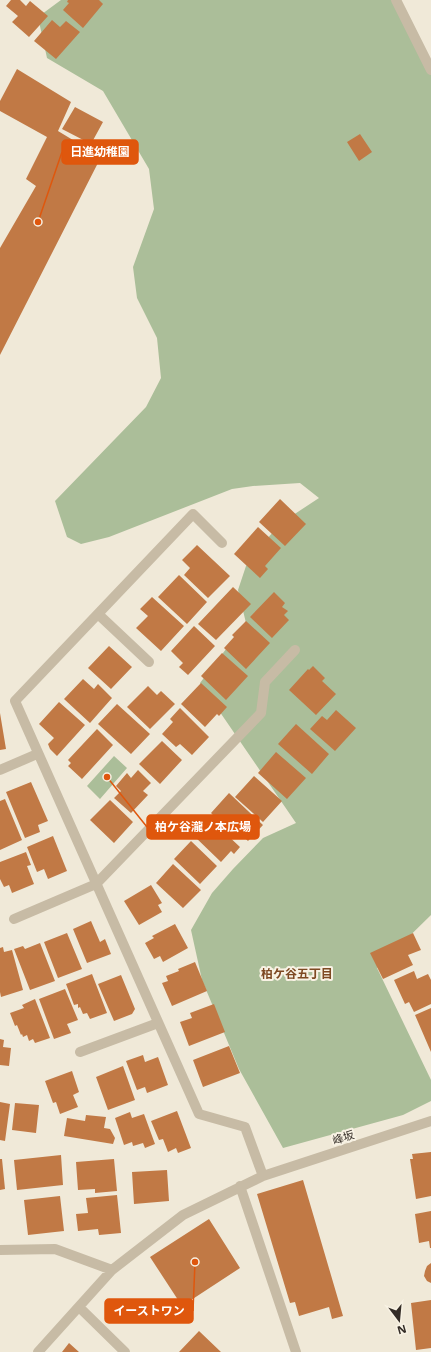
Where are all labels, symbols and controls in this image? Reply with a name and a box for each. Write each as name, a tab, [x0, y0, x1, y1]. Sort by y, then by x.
callout: 日進幼稚園	[62, 140, 138, 164]
text: 日進幼稚園	[70, 143, 130, 160]
callout: 柏ケ谷瀧ノ本広場	[147, 815, 259, 839]
text: 柏ケ谷瀧ノ本広場	[155, 818, 251, 835]
district label: 柏ケ谷五丁目	[261, 965, 333, 982]
street label: 峰坂	[330, 1126, 356, 1148]
callout: イーストワン	[105, 1299, 193, 1323]
north arrow	[379, 1300, 419, 1340]
text: イーストワン	[113, 1302, 185, 1319]
text: N	[396, 1322, 408, 1339]

